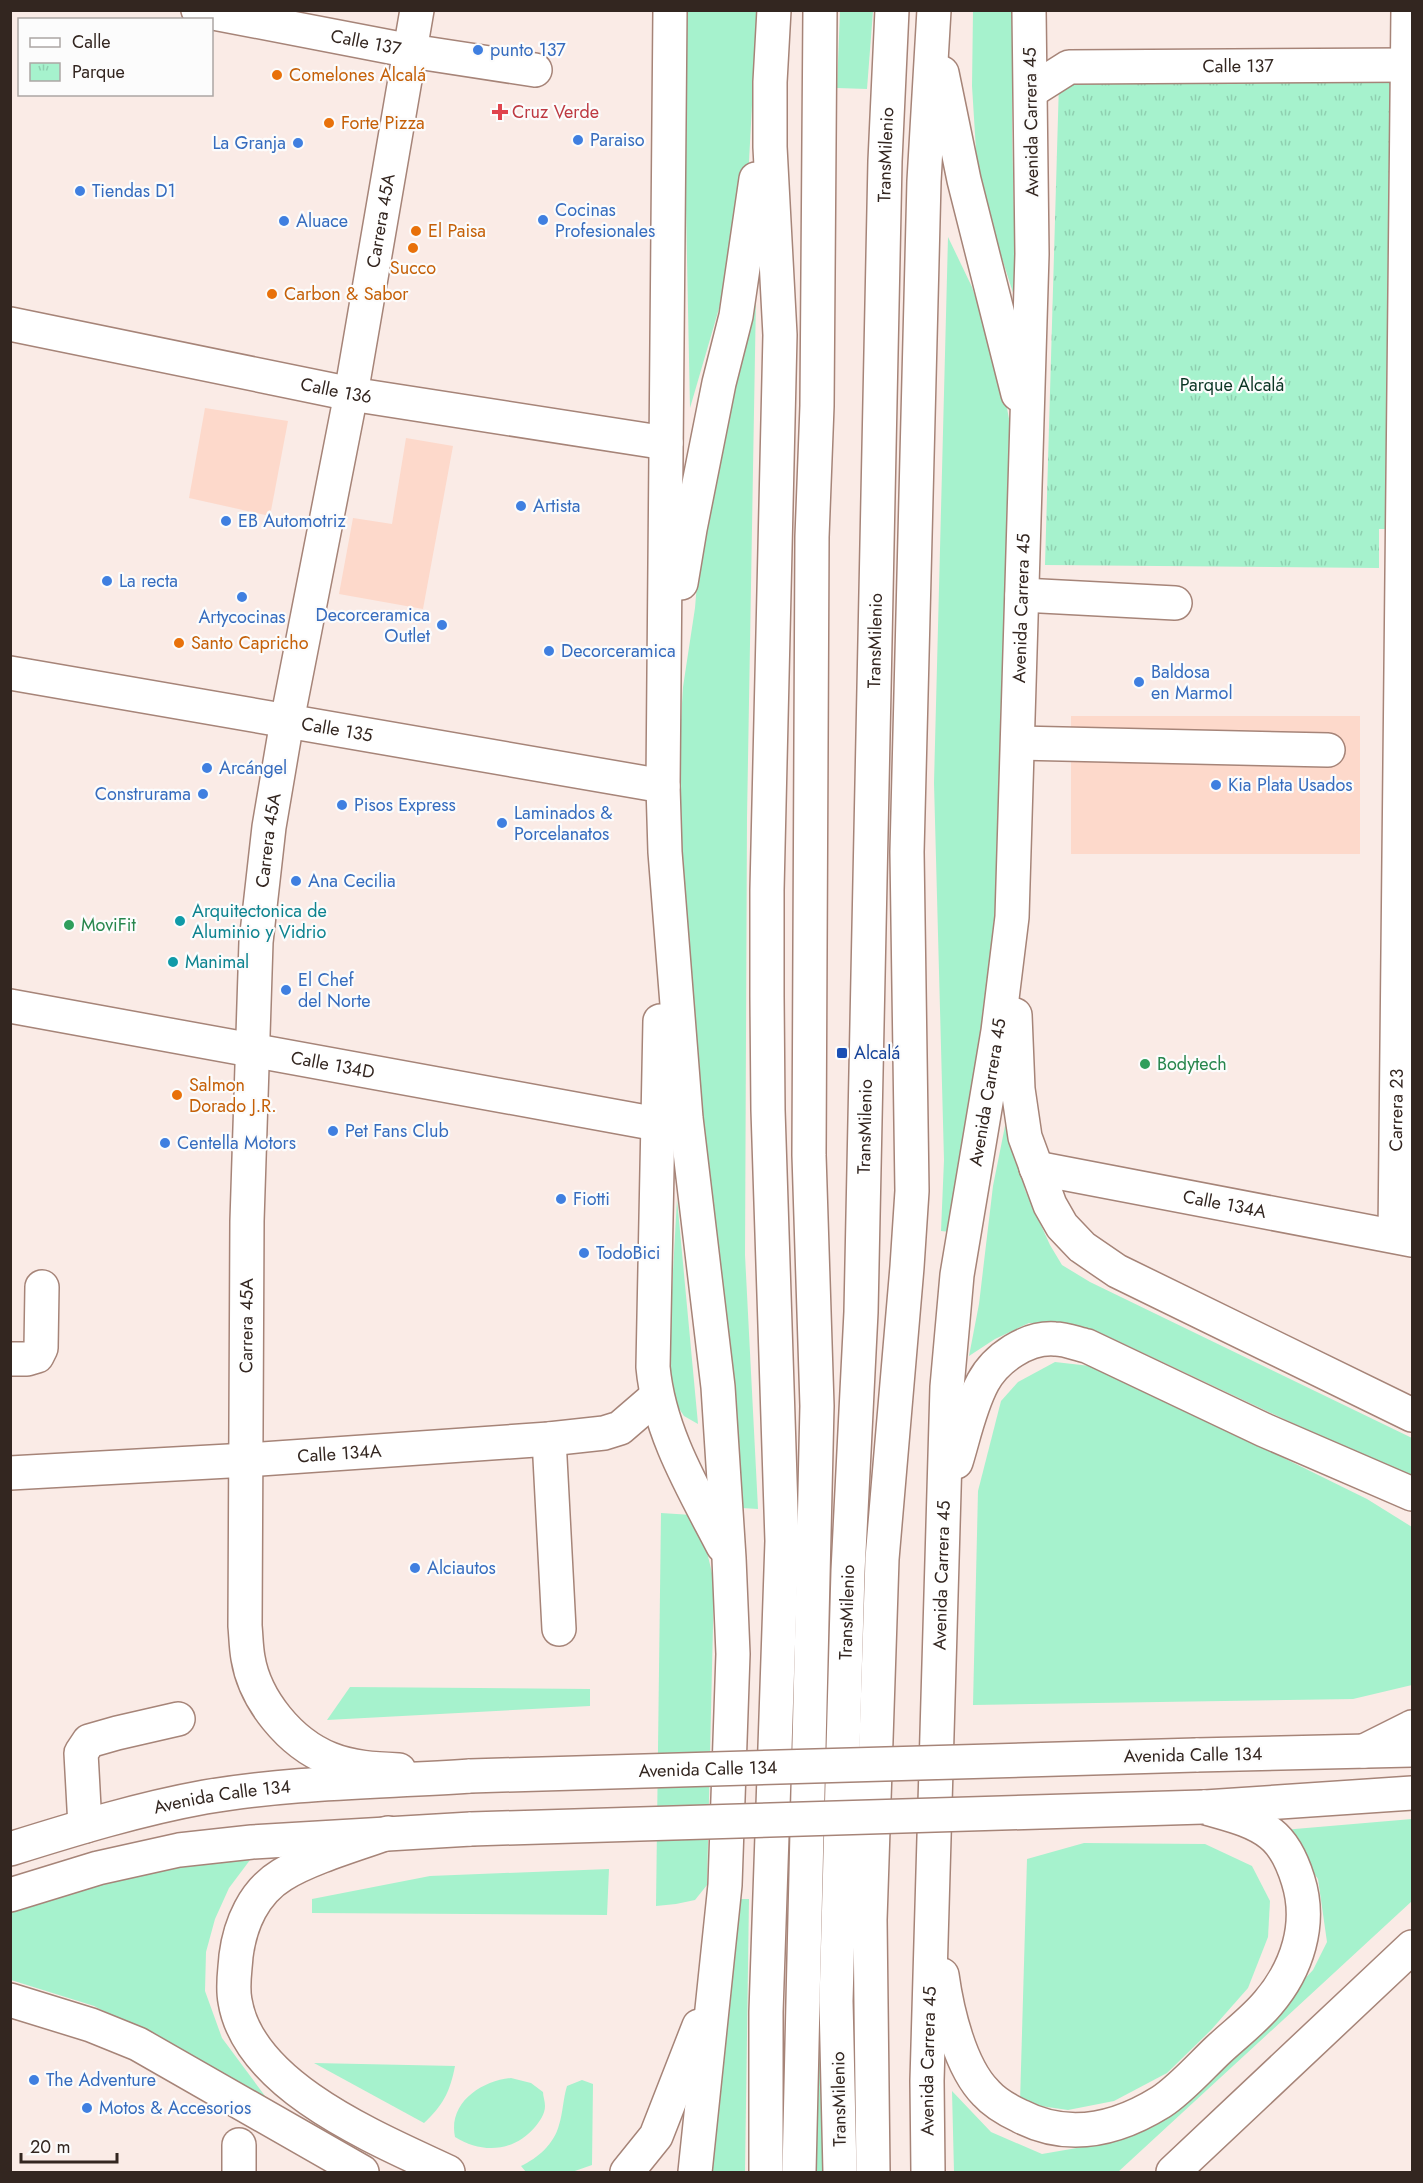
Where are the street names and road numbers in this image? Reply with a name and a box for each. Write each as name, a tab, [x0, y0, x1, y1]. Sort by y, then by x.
street label: Calle 137	[329, 23, 404, 62]
street label: Avenida Carrera 45	[1017, 47, 1045, 197]
street label: Calle 137	[1202, 53, 1274, 79]
street label: TransMilenio	[871, 106, 900, 203]
street label: Carrera 45A	[360, 171, 402, 270]
street label: Calle 136	[298, 371, 374, 410]
street label: Avenida Carrera 45	[1006, 533, 1037, 683]
street label: TransMilenio	[861, 593, 889, 689]
street label: Calle 135	[299, 711, 375, 749]
street label: Carrera 45A	[249, 791, 288, 889]
street label: Avenida Carrera 45	[962, 1017, 1012, 1168]
street label: Calle 134D	[289, 1044, 377, 1085]
street label: Carrera 23	[1383, 1068, 1410, 1152]
street label: TransMilenio	[851, 1079, 879, 1174]
street label: Calle 134A	[1181, 1183, 1269, 1225]
street label: Carrera 45A	[233, 1278, 260, 1373]
street label: Calle 134A	[296, 1438, 382, 1469]
street label: Avenida Carrera 45	[926, 1500, 957, 1650]
street label: TransMilenio	[833, 1564, 861, 1660]
street label: Avenida Calle 134	[1123, 1741, 1263, 1769]
street label: Avenida Calle 134	[638, 1754, 778, 1784]
street label: Avenida Calle 134	[151, 1773, 292, 1820]
street label: Avenida Carrera 45	[914, 1986, 943, 2136]
street label: TransMilenio	[825, 2051, 853, 2147]

